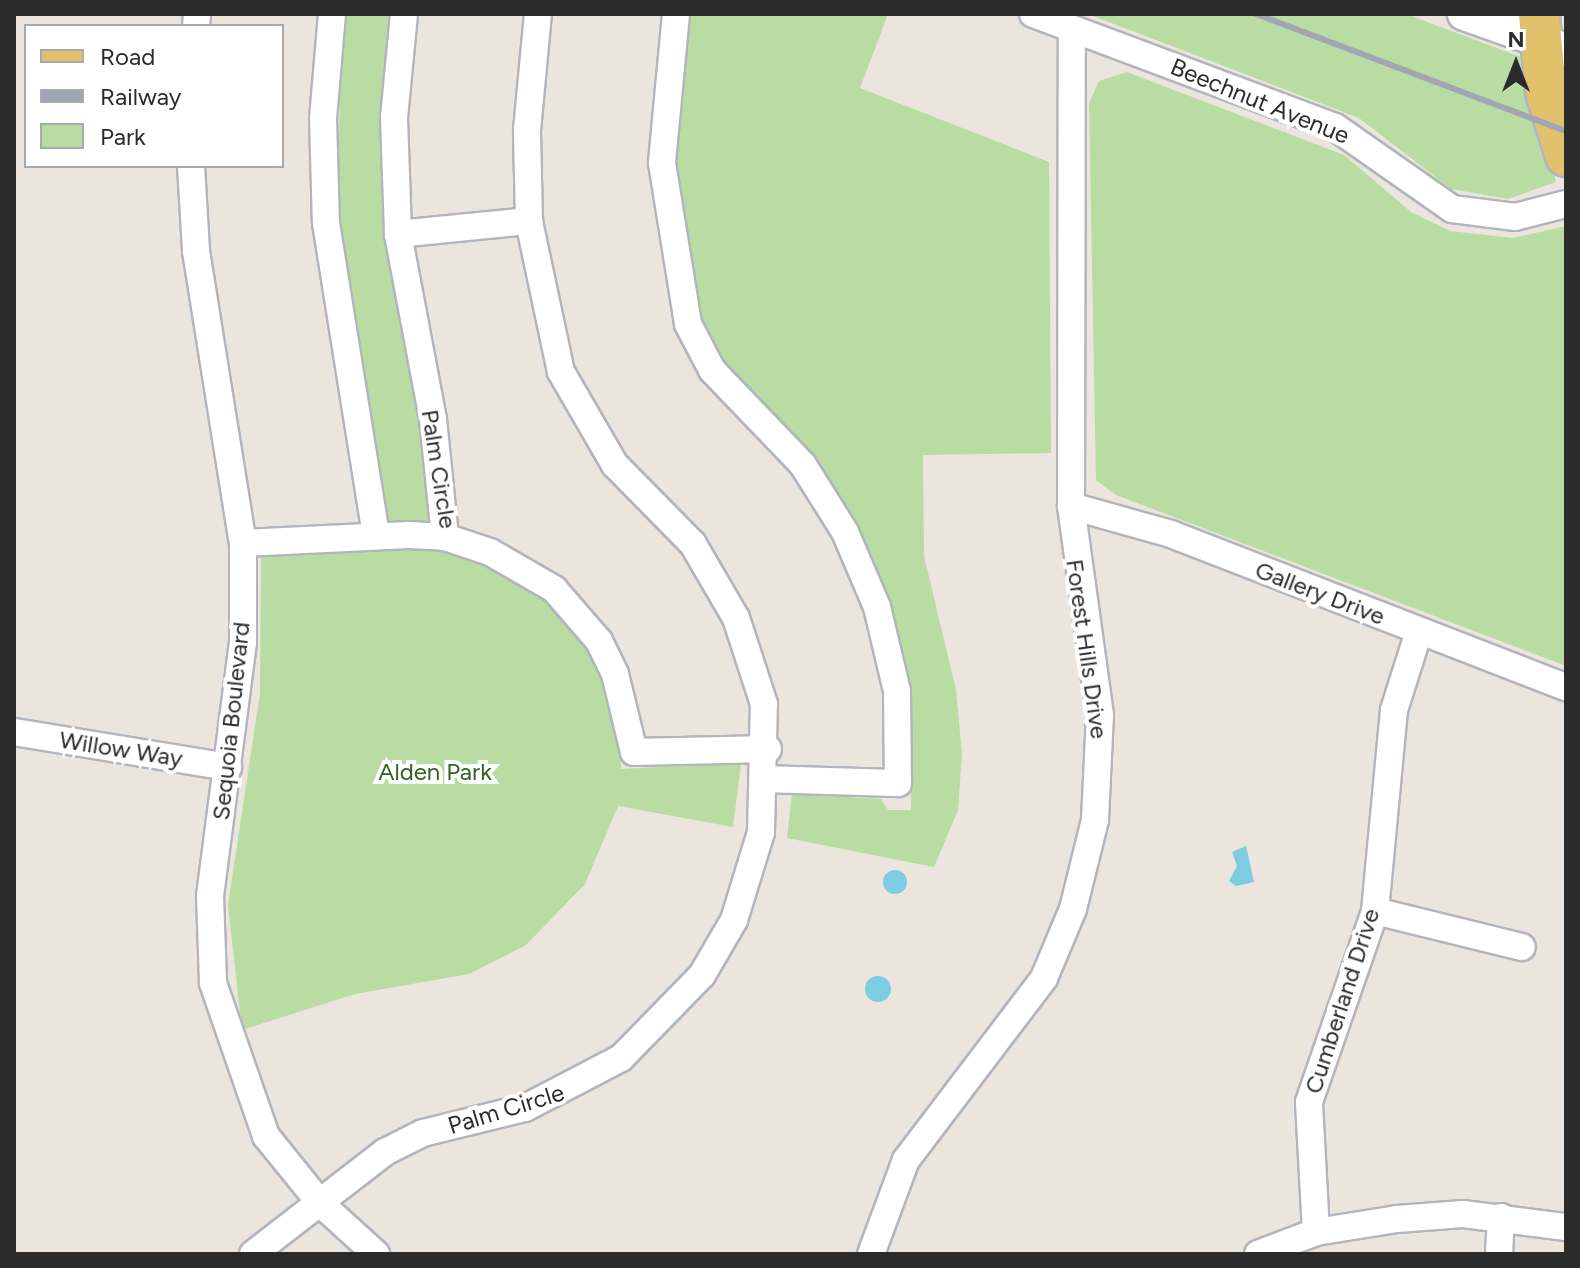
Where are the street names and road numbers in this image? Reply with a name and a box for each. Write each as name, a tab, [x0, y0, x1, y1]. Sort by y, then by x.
street label: Beechnut Avenue	[1166, 52, 1354, 150]
street label: Palm Circle	[415, 408, 463, 530]
street label: Gallery Drive	[1251, 555, 1389, 631]
street label: Forest Hills Drive	[1060, 557, 1114, 741]
street label: Sequoia Boulevard	[206, 620, 256, 822]
street label: Willow Way	[57, 725, 185, 773]
street label: Cumberland Drive	[1299, 905, 1385, 1097]
street label: Palm Circle	[444, 1078, 568, 1140]

